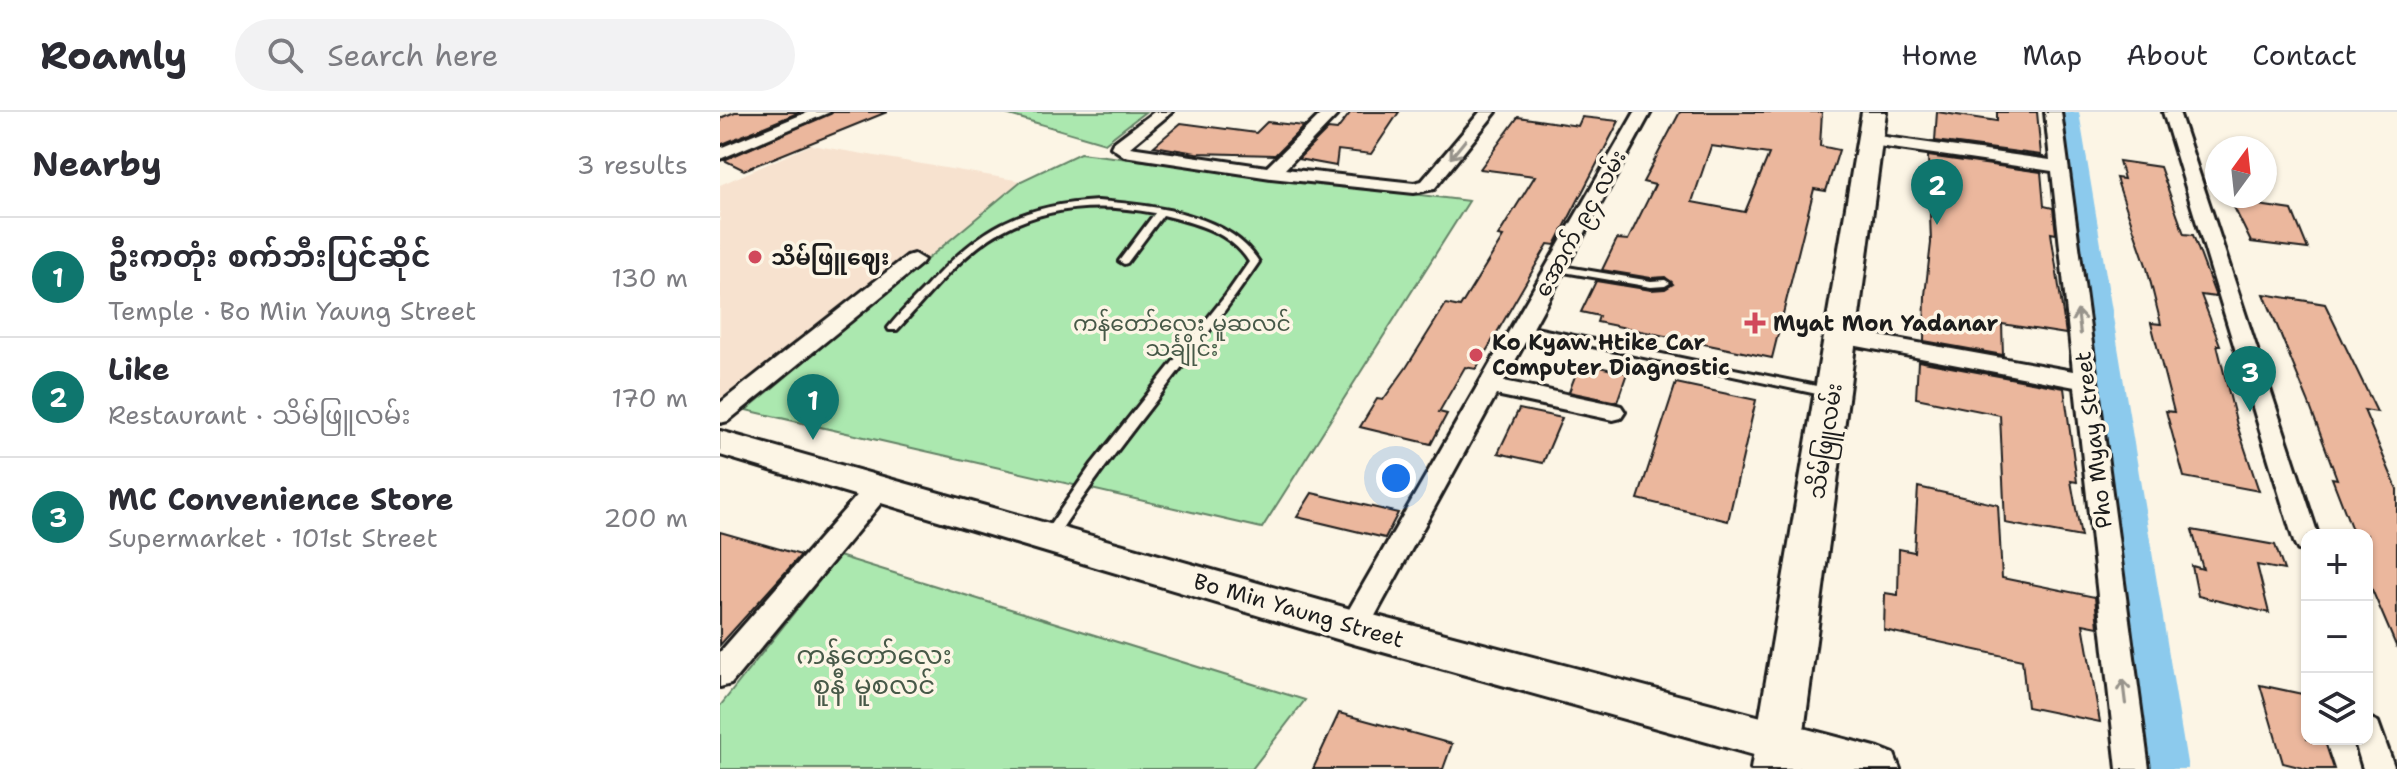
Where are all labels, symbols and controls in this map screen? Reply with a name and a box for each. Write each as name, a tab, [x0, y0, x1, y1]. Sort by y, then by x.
search box	[235, 19, 795, 91]
text: Roamly	[40, 30, 187, 81]
icon: search	[263, 33, 307, 77]
text: Search here	[327, 35, 499, 76]
text: Home	[1901, 36, 1978, 74]
text: Map	[2022, 36, 2082, 74]
text: About	[2126, 36, 2208, 74]
text: Contact	[2252, 36, 2357, 74]
north arrow	[2205, 136, 2277, 208]
one-way arrow	[1449, 138, 1467, 158]
text: Nearby	[32, 141, 162, 187]
street label: အောက် ၉၄ လမ်း	[1527, 144, 1635, 303]
text: 3 results	[576, 147, 688, 182]
pin: 2	[1911, 159, 1963, 225]
text: ဦးကတုံး စက်ဘီးပြင်ဆိုင်	[108, 236, 431, 277]
place label: သိမ်ဖြူဈေး	[771, 242, 889, 275]
marker: သိမ်ဖြူဈေး	[746, 248, 764, 266]
text: 1	[52, 260, 64, 295]
text: 130 m	[611, 260, 688, 295]
text: Temple · Bo Min Yaung Street	[108, 293, 476, 328]
park label: ကန်တော်လေး မူဆလင် သင်္ချိုင်း	[1073, 308, 1291, 367]
place label: Myat Mon Yadanar	[1773, 309, 1999, 338]
one-way arrow	[2071, 310, 2086, 335]
marker: Myat Mon Yadanar	[1744, 312, 1766, 334]
place label: Ko Kyaw Htike Car Computer Diagnostic	[1492, 328, 1730, 382]
marker: Ko Kyaw Htike Car Computer Diagnostic	[1467, 346, 1485, 364]
pin: 3	[2224, 346, 2276, 412]
text: Like	[108, 349, 170, 390]
street label: Pho Myay Street	[2068, 350, 2119, 530]
pin: 1	[787, 374, 839, 440]
text: 2	[49, 380, 67, 415]
text: 170 m	[611, 380, 688, 415]
street label: သိမ်ဖြူလမ်း	[1801, 381, 1852, 502]
text: Restaurant · သိမ်ဖြူလမ်း	[108, 397, 410, 432]
your location	[1376, 458, 1416, 498]
text: MC Convenience Store	[108, 479, 454, 520]
text: 3	[49, 500, 67, 535]
text: 200 m	[603, 500, 688, 535]
text: Supermarket · 101st Street	[108, 520, 438, 555]
map controls	[2301, 529, 2373, 745]
button: +	[2301, 529, 2373, 601]
street label: Bo Min Yaung Street	[1190, 567, 1407, 654]
button: −	[2301, 601, 2373, 673]
park label: ကန်တော်လေး စူနီ မူစလင်	[796, 637, 952, 706]
button: layers	[2301, 673, 2373, 745]
one-way arrow	[2116, 679, 2131, 705]

